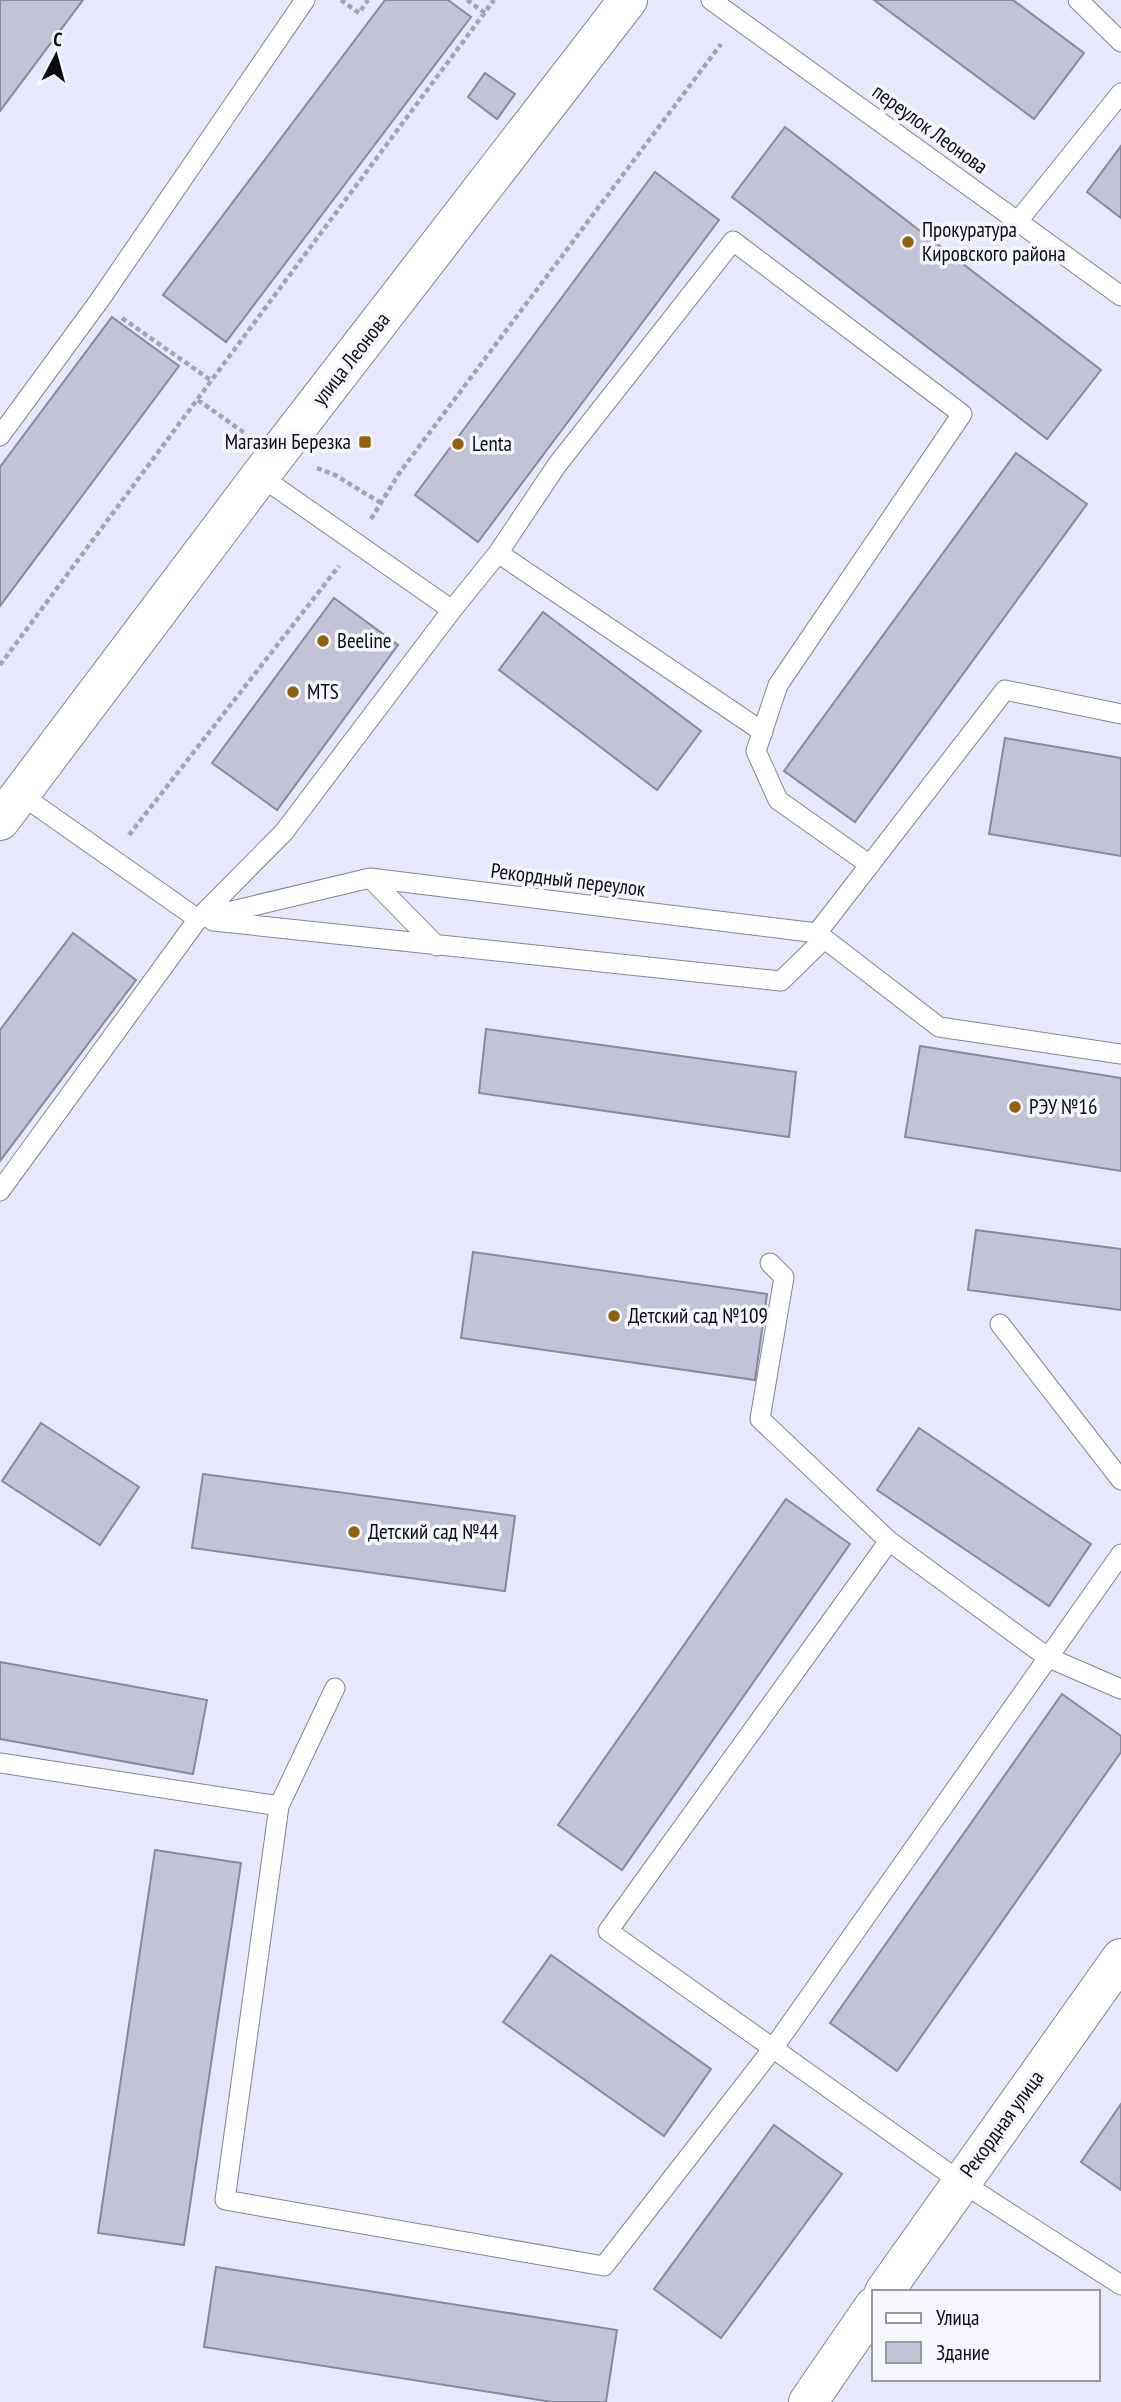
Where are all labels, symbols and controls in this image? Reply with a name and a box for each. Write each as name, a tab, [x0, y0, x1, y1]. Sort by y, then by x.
north arrow	[21, 21, 91, 91]
text: С	[52, 27, 64, 52]
street label: переулок Леонова	[867, 78, 993, 180]
place label: Прокуратура Кировского района	[922, 216, 1066, 267]
marker: Прокуратура Кировского района	[900, 234, 916, 250]
street label: улица Леонова	[306, 307, 395, 411]
place label: Магазин Березка	[225, 428, 351, 455]
place label: Lenta	[472, 430, 512, 457]
marker: Магазин Березка	[357, 434, 373, 450]
marker: Lenta	[450, 436, 466, 452]
place label: Beeline	[337, 627, 391, 654]
marker: Beeline	[315, 633, 331, 649]
place label: MTS	[307, 678, 339, 705]
marker: MTS	[285, 684, 301, 700]
street label: Рекордный переулок	[489, 857, 647, 902]
place label: РЭУ №16	[1029, 1093, 1097, 1120]
marker: РЭУ №16	[1007, 1099, 1023, 1115]
place label: Детский сад №109	[628, 1302, 768, 1329]
marker: Детский сад №109	[606, 1308, 622, 1324]
place label: Детский сад №44	[368, 1518, 499, 1545]
marker: Детский сад №44	[346, 1524, 362, 1540]
street label: Рекордная улица	[954, 2065, 1050, 2183]
legend	[872, 2290, 1100, 2381]
text: Улица	[936, 2304, 979, 2331]
text: Здание	[936, 2339, 990, 2366]

